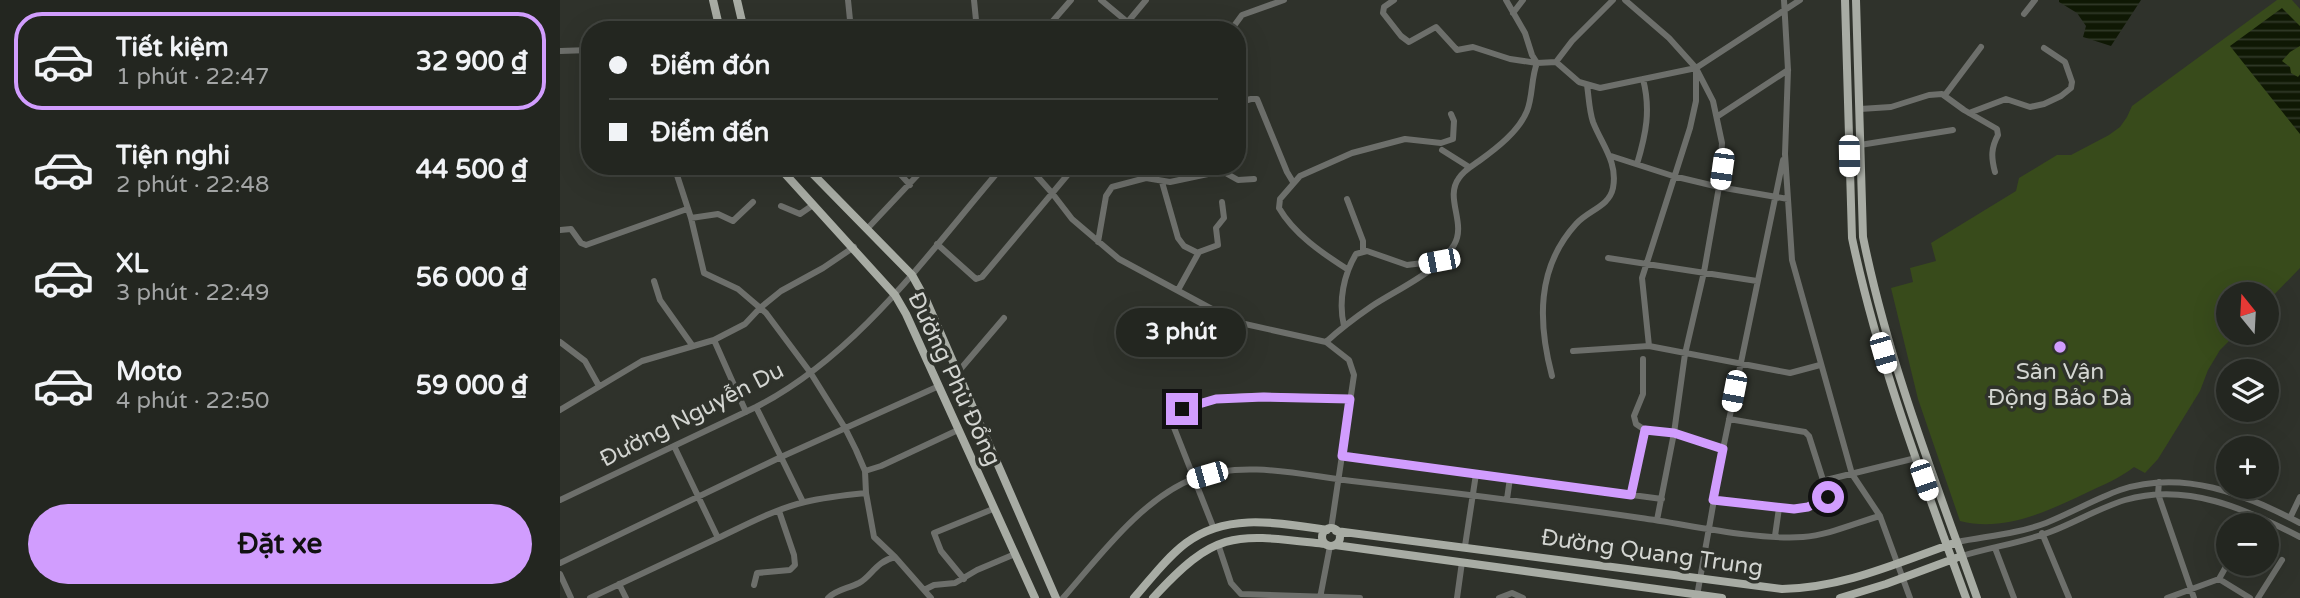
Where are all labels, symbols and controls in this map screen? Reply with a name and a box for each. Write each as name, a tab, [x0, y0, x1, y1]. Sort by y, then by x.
icon: car	[32, 30, 95, 93]
text: Tiết kiệm	[116, 32, 229, 63]
text: 32 900 ₫	[416, 46, 528, 77]
text: Điểm đón	[651, 50, 770, 81]
text: 1 phút · 22:47	[116, 63, 269, 91]
text: Điểm đến	[651, 117, 769, 148]
car	[1839, 135, 1860, 177]
icon: car	[32, 138, 95, 201]
text: Tiện nghi	[116, 140, 230, 171]
car	[1709, 147, 1736, 191]
text: 44 500 ₫	[416, 154, 528, 185]
text: 2 phút · 22:48	[116, 171, 269, 199]
icon: car	[32, 246, 95, 309]
car	[1417, 247, 1462, 275]
text: XL	[116, 248, 148, 279]
text: 56 000 ₫	[416, 262, 528, 293]
text: 3 phút · 22:49	[116, 279, 269, 307]
north arrow	[2216, 282, 2278, 345]
map controls	[2216, 282, 2279, 576]
street label: Đường Phù Đổng	[901, 288, 1007, 470]
callout: 3 phút	[1117, 308, 1247, 356]
text: 3 phút	[1145, 318, 1217, 346]
car	[1868, 330, 1899, 376]
marker: Sân Vận Động Bảo Đà	[2052, 339, 2068, 355]
icon: car	[32, 354, 95, 417]
text: Moto	[116, 356, 182, 387]
street label: Đường Nguyễn Du	[595, 356, 789, 474]
place label: Sân Vận Động Bảo Đà	[1988, 358, 2132, 412]
button: layers	[2216, 359, 2279, 422]
car	[1720, 368, 1749, 414]
text: 59 000 ₫	[416, 370, 528, 401]
text: 4 phút · 22:50	[116, 387, 269, 415]
route end	[1166, 393, 1198, 425]
button: +	[2216, 436, 2279, 499]
car	[1908, 457, 1941, 503]
car	[1184, 459, 1231, 491]
route start	[1812, 481, 1844, 513]
button: Đặt xe	[28, 504, 532, 584]
button: −	[2216, 513, 2279, 576]
street label: Đường Quang Trung	[1539, 524, 1765, 582]

